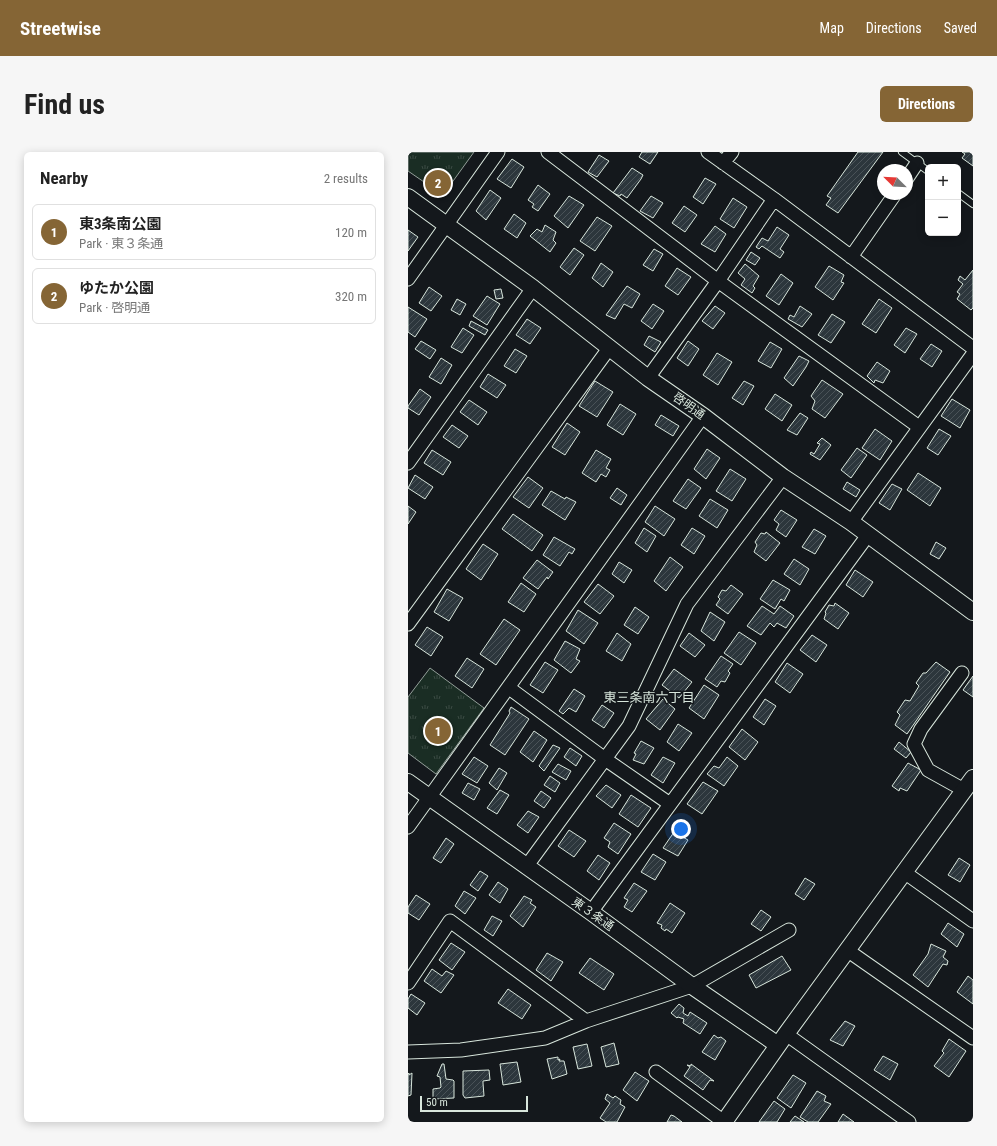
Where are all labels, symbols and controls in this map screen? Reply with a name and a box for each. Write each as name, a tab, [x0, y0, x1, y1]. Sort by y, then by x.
text: Streetwise	[20, 17, 101, 40]
text: Map	[820, 20, 844, 36]
text: Directions	[866, 20, 922, 36]
text: Saved	[944, 20, 977, 36]
button: Directions	[880, 86, 973, 122]
text: Find us	[24, 88, 105, 121]
north arrow	[877, 164, 913, 200]
map controls	[925, 164, 961, 236]
button: +	[925, 164, 961, 200]
text: Nearby	[40, 168, 88, 188]
pin: 2	[425, 168, 451, 198]
text: 2 results	[324, 171, 368, 186]
button: −	[925, 200, 961, 236]
text: 東3条南公園	[79, 215, 162, 233]
text: 1	[51, 225, 57, 240]
text: 120 m	[335, 225, 367, 240]
text: Park · 東３条通	[79, 236, 163, 251]
text: ゆたか公園	[79, 279, 154, 297]
text: 2	[51, 289, 57, 304]
text: 320 m	[335, 289, 367, 304]
text: Park · 啓明通	[79, 300, 150, 315]
street label: 啓明通	[670, 390, 708, 422]
district label: 東三条南六丁目	[603, 690, 695, 705]
pin: 1	[425, 716, 451, 746]
your location	[671, 819, 691, 839]
street label: 東３条通	[569, 894, 617, 934]
scale bar	[420, 1094, 528, 1113]
text: 50 m	[426, 1096, 448, 1109]

